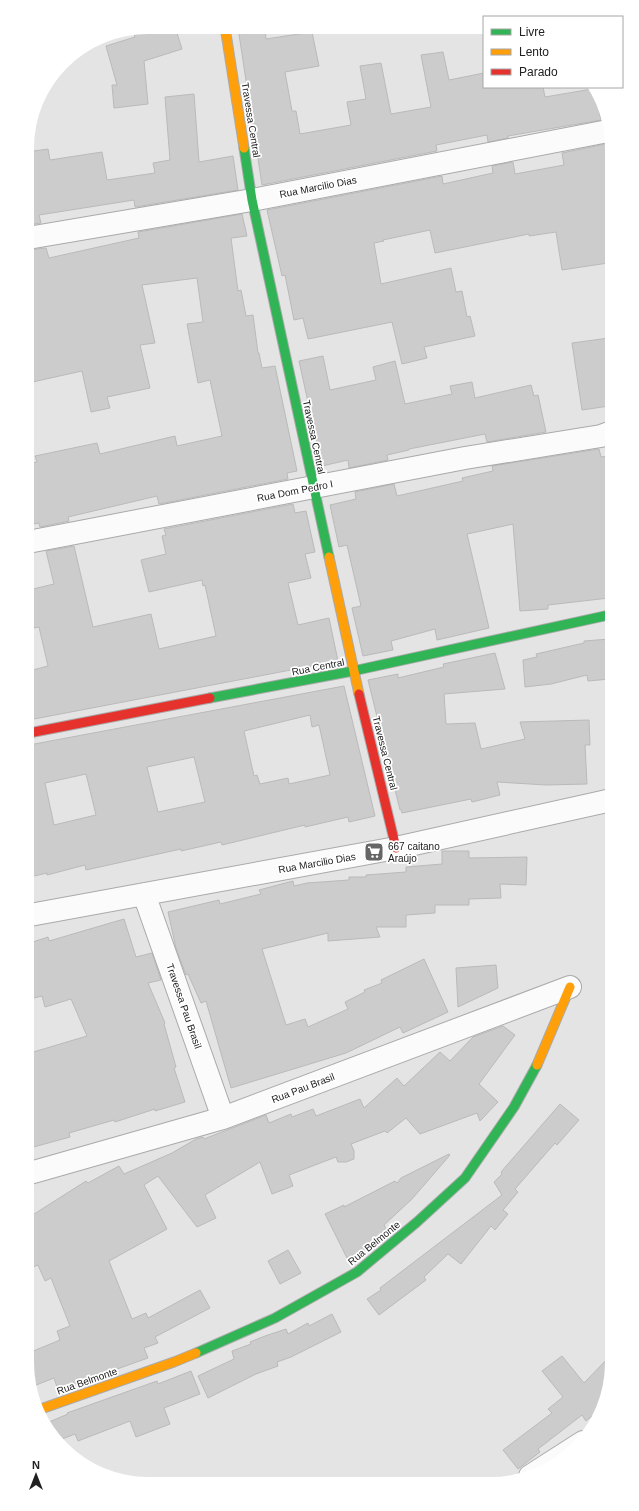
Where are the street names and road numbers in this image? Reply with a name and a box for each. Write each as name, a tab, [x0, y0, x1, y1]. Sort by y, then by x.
street label: Travessa Central	[240, 82, 262, 158]
street label: Rua Marcilio Dias	[278, 174, 358, 200]
street label: Travessa Central	[301, 399, 327, 475]
street label: Rua Dom Pedro I	[256, 478, 334, 504]
street label: Rua Central	[291, 657, 345, 677]
street label: Travessa Central	[370, 715, 400, 791]
street label: Rua Marcilio Dias	[277, 851, 357, 875]
street label: Travessa Pau Brasil	[164, 962, 204, 1050]
street label: Rua Pau Brasil	[270, 1071, 336, 1105]
street label: Rua Belmonte	[346, 1219, 402, 1267]
street label: Rua Belmonte	[55, 1365, 119, 1397]

